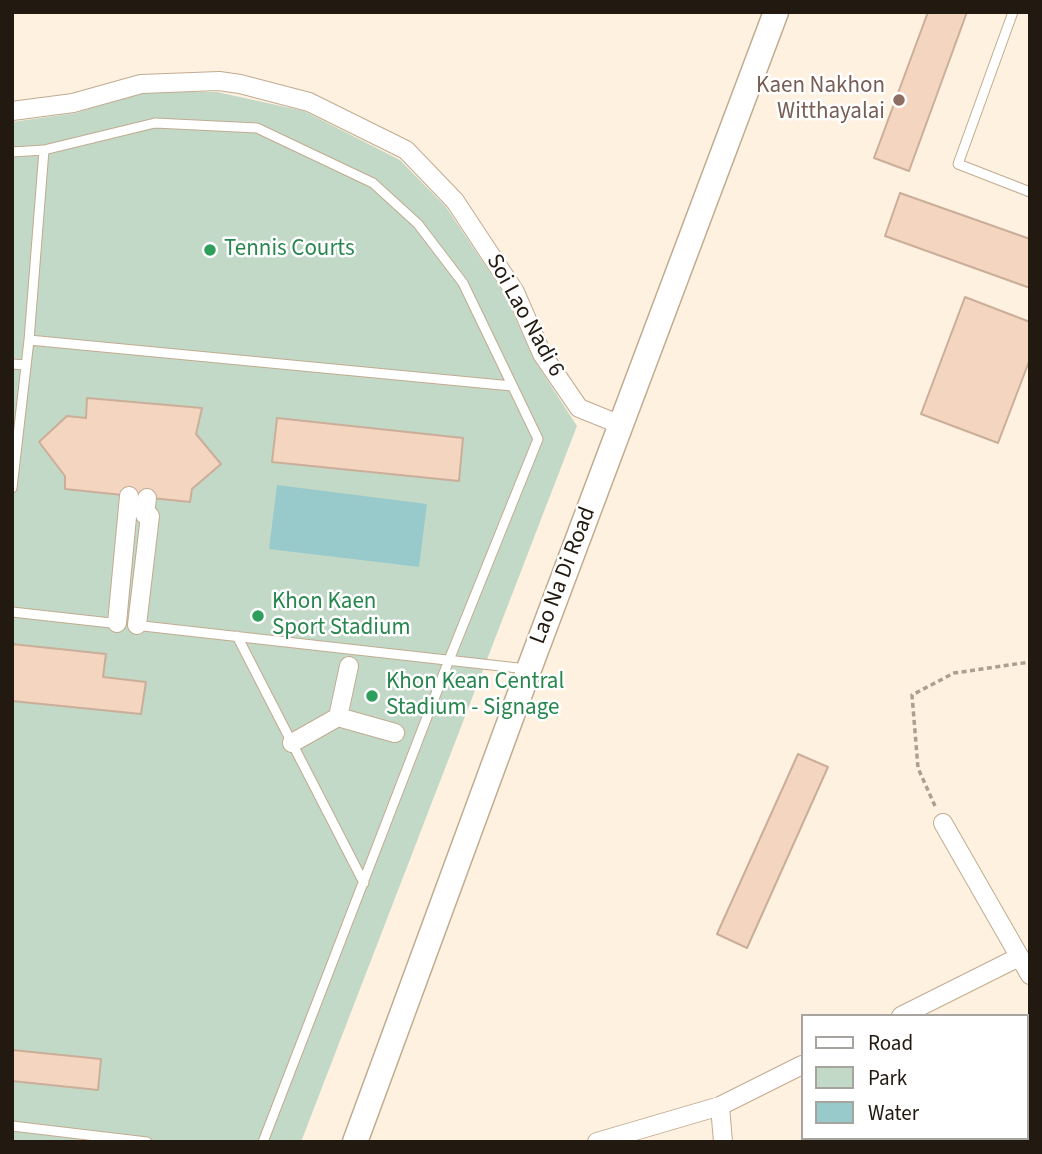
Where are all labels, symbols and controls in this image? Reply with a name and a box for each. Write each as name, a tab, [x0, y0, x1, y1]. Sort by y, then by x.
place label: Kaen Nakhon Witthayalai	[756, 73, 885, 127]
marker: Kaen Nakhon Witthayalai	[891, 92, 907, 108]
place label: Tennis Courts	[224, 236, 355, 264]
marker: Tennis Courts	[202, 242, 218, 258]
street label: Soi Lao Nadi 6	[479, 250, 569, 382]
street label: Lao Na Di Road	[525, 504, 603, 648]
place label: Khon Kaen Sport Stadium	[272, 589, 410, 643]
marker: Khon Kaen Sport Stadium	[250, 608, 266, 624]
place label: Khon Kean Central Stadium - Signage	[386, 669, 564, 723]
marker: Khon Kean Central Stadium - Signage	[364, 688, 380, 704]
legend	[800, 1014, 1028, 1140]
text: Road	[868, 1028, 913, 1058]
text: Park	[868, 1063, 907, 1093]
text: Water	[868, 1098, 919, 1128]

